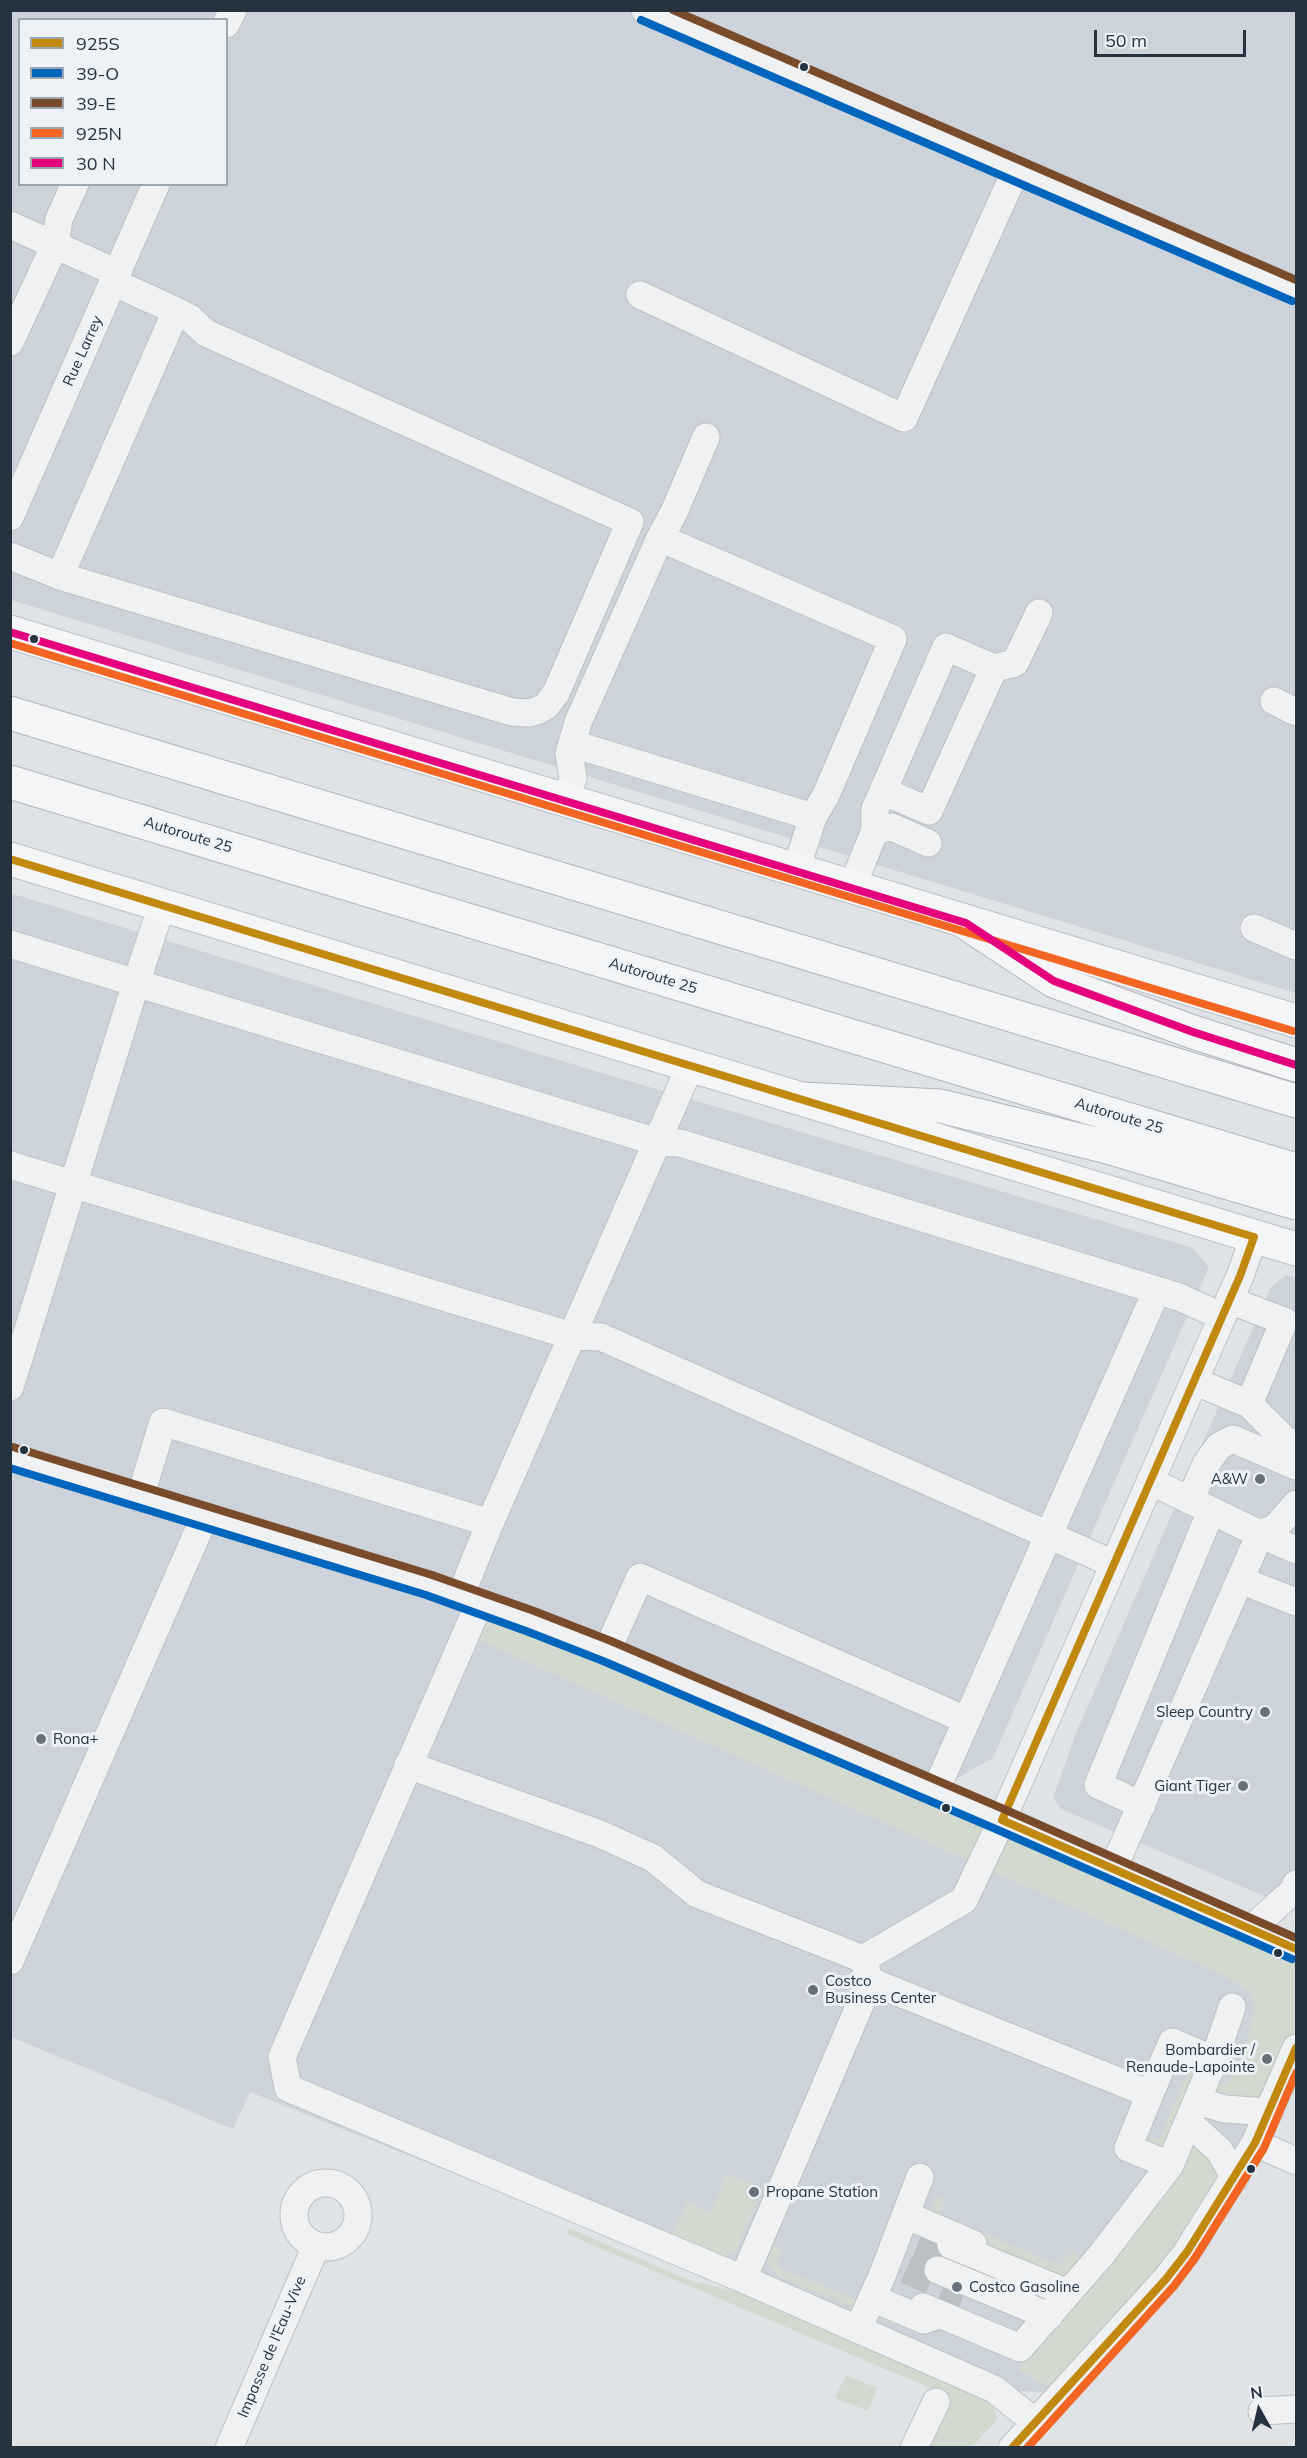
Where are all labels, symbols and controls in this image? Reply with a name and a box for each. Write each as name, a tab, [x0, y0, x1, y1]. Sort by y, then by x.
legend	[18, 18, 228, 186]
scale bar	[1097, 18, 1248, 56]
text: 50 m	[1105, 29, 1147, 52]
text: 925S	[76, 32, 120, 55]
unlabelled marker	[798, 61, 810, 73]
text: 39-O	[76, 62, 119, 85]
text: 39-E	[76, 92, 116, 115]
text: 925N	[76, 122, 122, 145]
text: 30 N	[76, 152, 116, 175]
street label: Rue Larrey	[60, 313, 106, 389]
unlabelled marker	[28, 633, 40, 645]
street label: Autoroute 25	[142, 813, 234, 857]
street label: Autoroute 25	[607, 954, 699, 998]
street label: Autoroute 25	[1073, 1094, 1165, 1138]
unlabelled marker	[18, 1444, 30, 1456]
place label: A&W	[1211, 1470, 1248, 1488]
marker: A&W	[1253, 1472, 1267, 1486]
place label: Sleep Country	[1156, 1703, 1253, 1721]
marker: Sleep Country	[1258, 1705, 1272, 1719]
place label: Rona+	[53, 1730, 99, 1748]
marker: Rona+	[34, 1732, 48, 1746]
place label: Giant Tiger	[1154, 1777, 1231, 1795]
marker: Giant Tiger	[1236, 1779, 1250, 1793]
unlabelled marker	[940, 1802, 952, 1814]
unlabelled marker	[1272, 1947, 1284, 1959]
place label: Costco Business Center	[825, 1972, 936, 2007]
marker: Costco Business Center	[806, 1983, 820, 1997]
place label: Bombardier / Renaude-Lapointe	[1126, 2041, 1255, 2076]
marker: Bombardier / Renaude-Lapointe	[1260, 2052, 1274, 2066]
unlabelled marker	[1245, 2163, 1257, 2175]
place label: Propane Station	[766, 2183, 878, 2201]
marker: Propane Station	[747, 2185, 761, 2199]
street label: Impasse de l'Eau-Vive	[234, 2273, 310, 2421]
place label: Costco Gasoline	[969, 2278, 1080, 2296]
marker: Costco Gasoline	[950, 2280, 964, 2294]
north arrow	[1229, 2380, 1289, 2440]
text: N	[1249, 2381, 1264, 2403]

